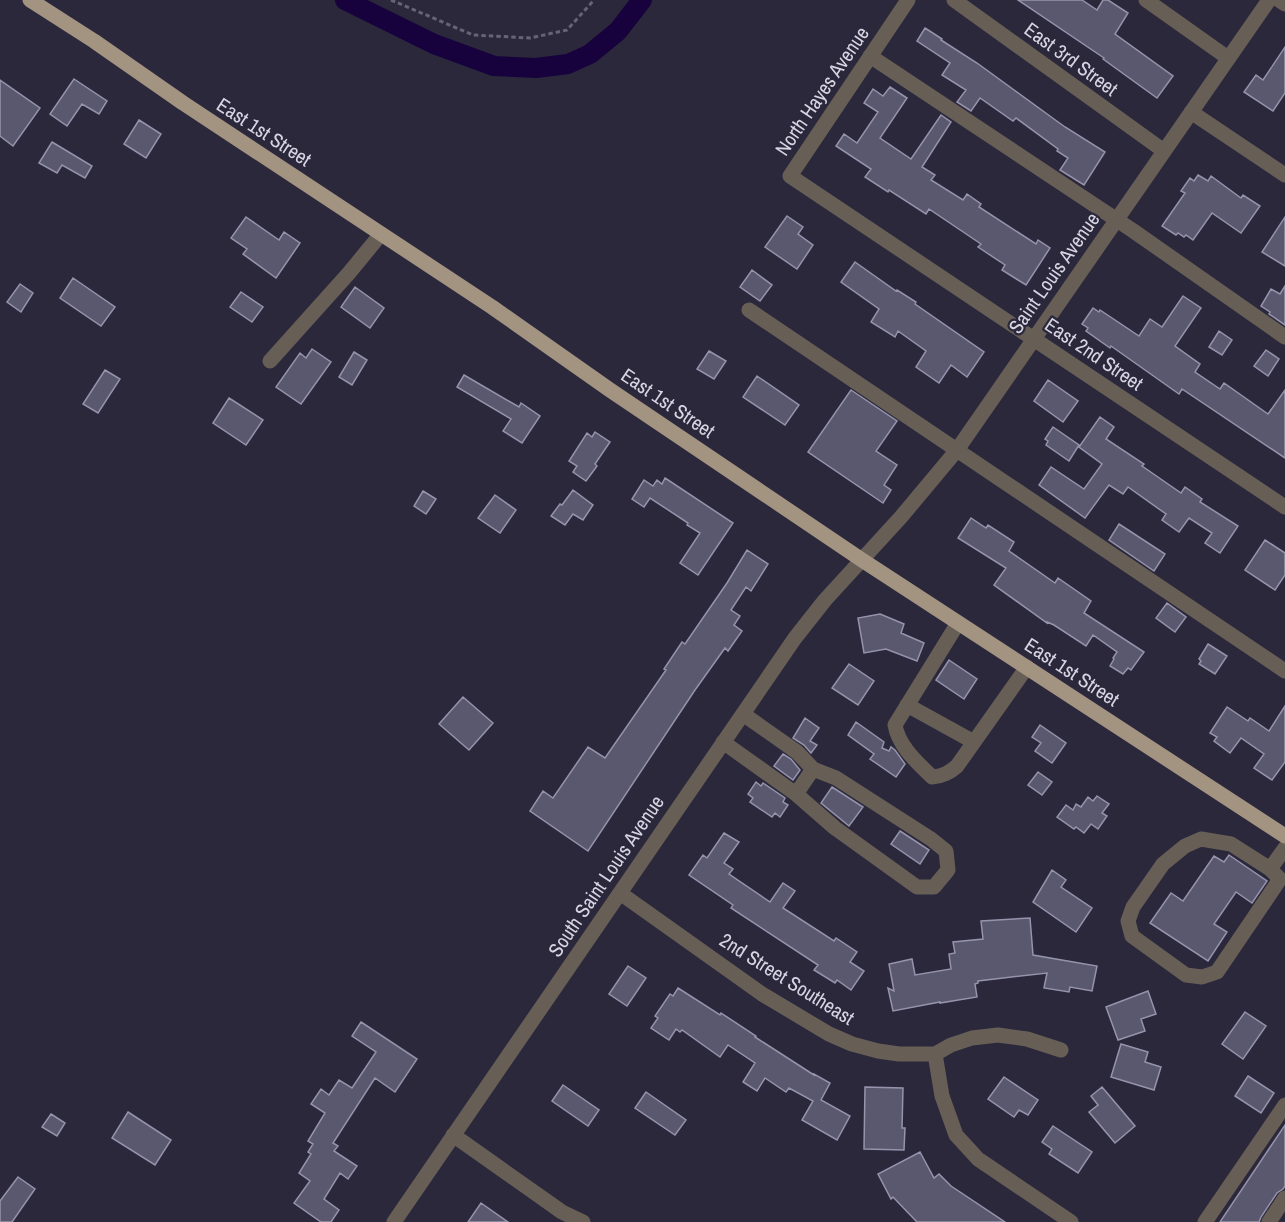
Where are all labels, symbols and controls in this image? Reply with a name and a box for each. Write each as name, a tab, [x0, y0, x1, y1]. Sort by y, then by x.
street label: East 3rd Street	[1019, 16, 1124, 102]
street label: North Hayes Avenue	[768, 21, 875, 161]
street label: East 1st Street	[212, 91, 317, 172]
street label: Saint Louis Avenue	[1002, 207, 1105, 339]
street label: East 2nd Street	[1040, 311, 1149, 397]
street label: East 1st Street	[616, 361, 721, 444]
street label: East 1st Street	[1020, 631, 1125, 712]
street label: South Saint Louis Avenue	[541, 790, 670, 962]
street label: 2nd Street Southeast	[715, 926, 860, 1031]

